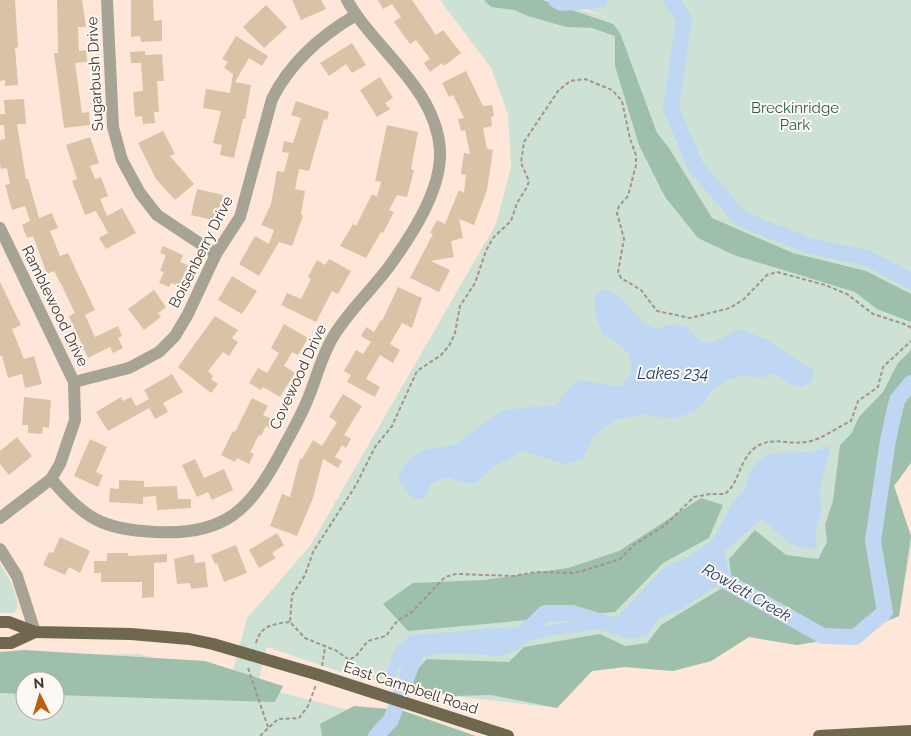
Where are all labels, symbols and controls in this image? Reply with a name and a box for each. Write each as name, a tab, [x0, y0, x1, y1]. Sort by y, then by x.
street label: Sugarbush Drive	[83, 16, 107, 132]
park label: Breckinridge Park	[751, 99, 839, 134]
street label: Boisenberry Drive	[165, 193, 237, 311]
street label: Ramblewood Drive	[18, 243, 92, 370]
street label: Covewood Drive	[266, 321, 330, 432]
water label: Lakes 234	[637, 364, 709, 383]
water label: Rowlett Creek	[699, 559, 795, 626]
street label: East Campbell Road	[341, 658, 481, 718]
north arrow	[15, 671, 65, 721]
text: N	[33, 675, 45, 691]

